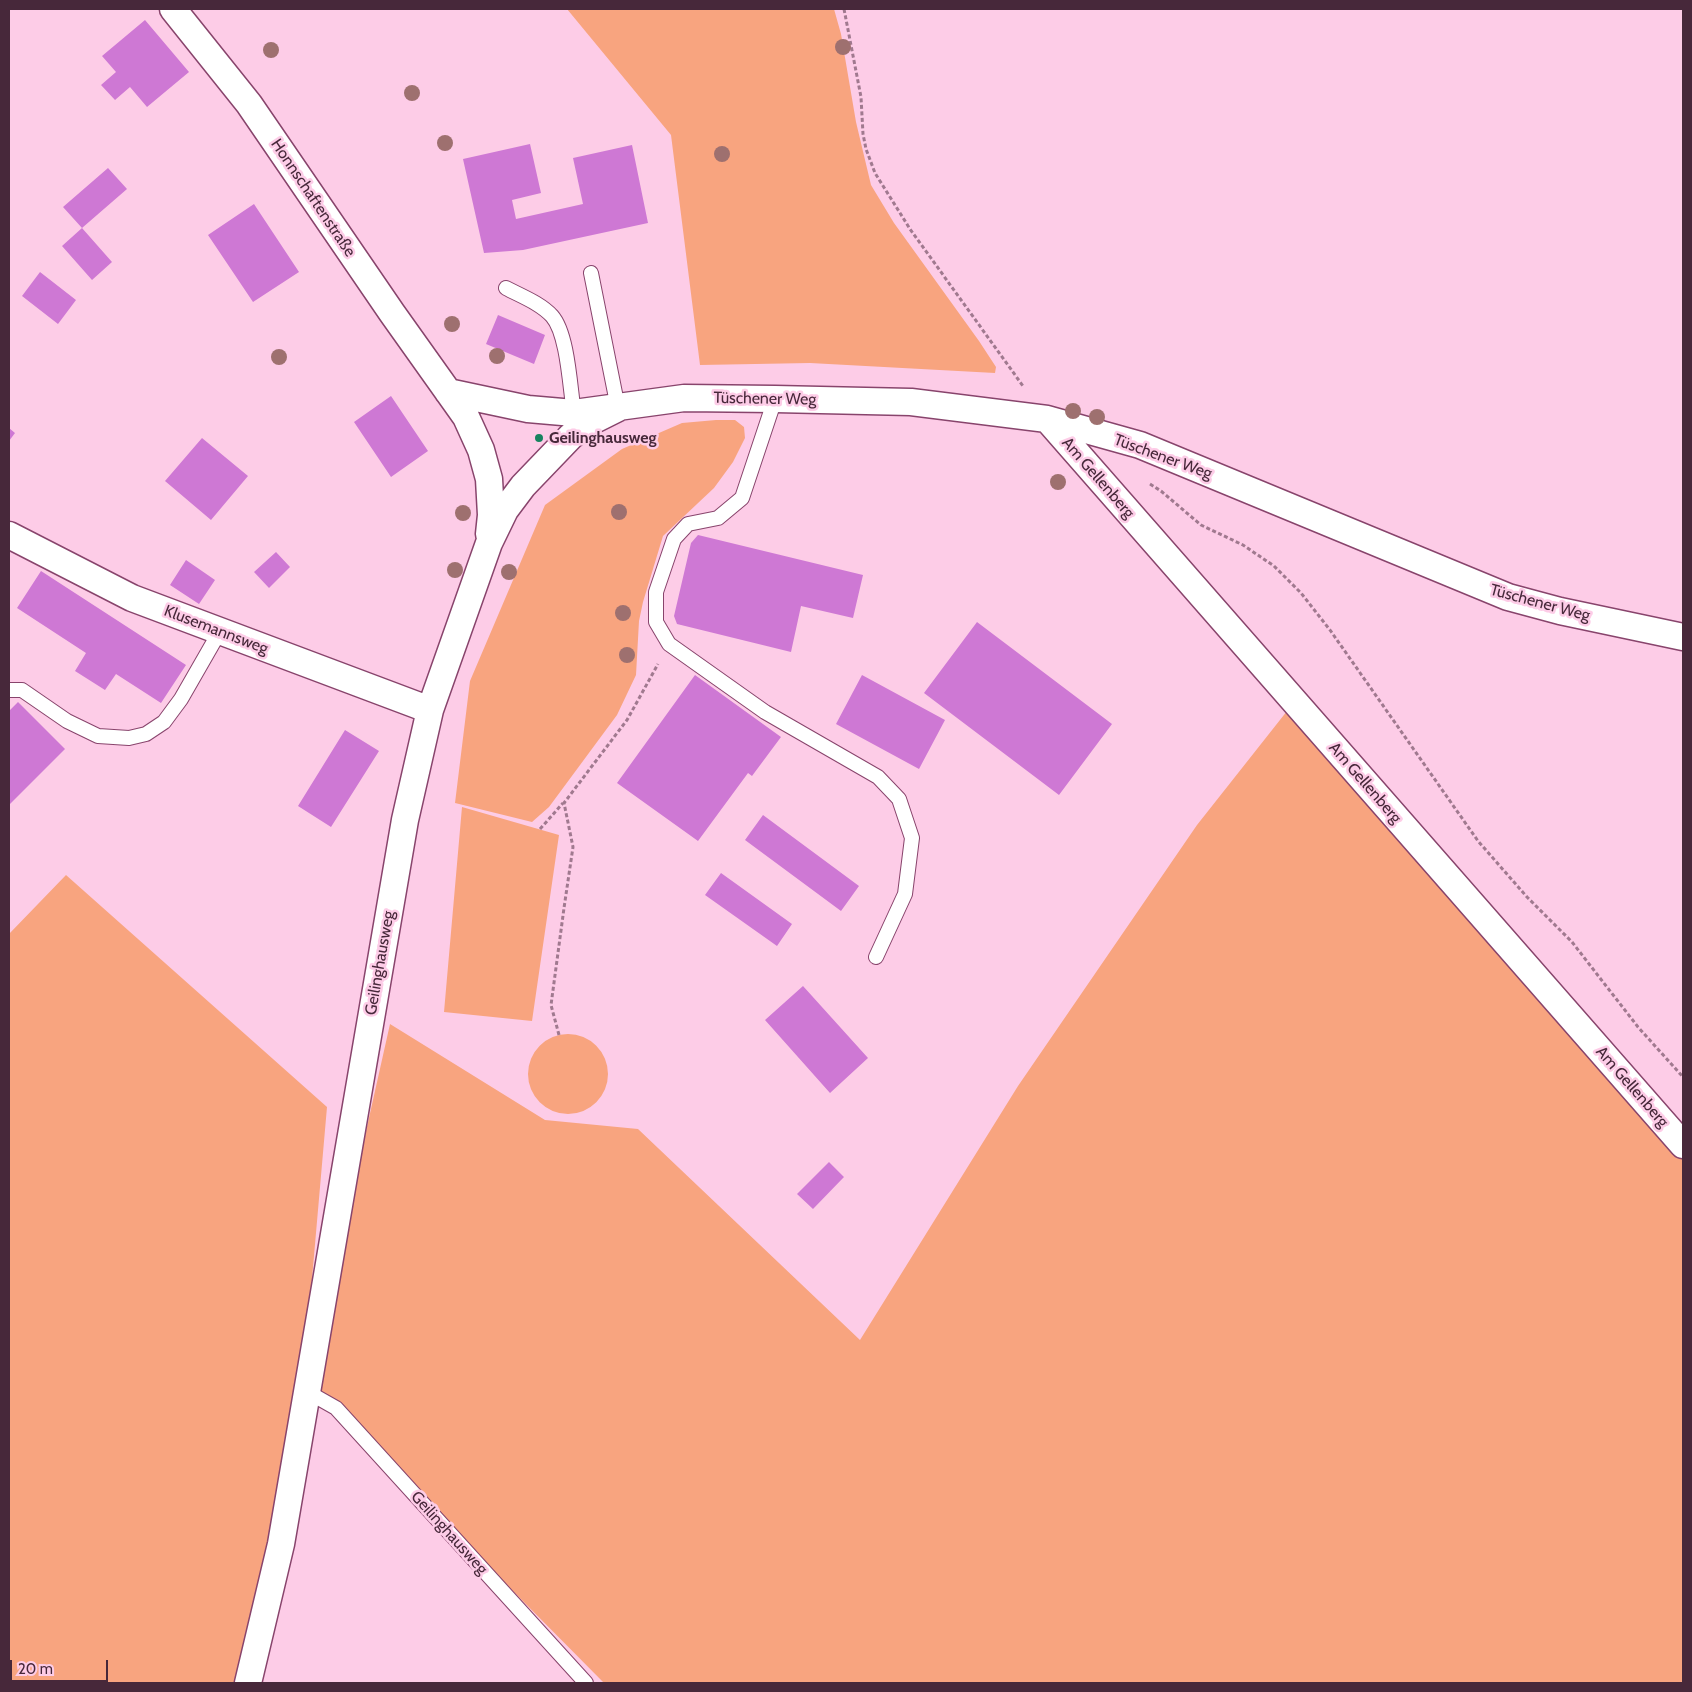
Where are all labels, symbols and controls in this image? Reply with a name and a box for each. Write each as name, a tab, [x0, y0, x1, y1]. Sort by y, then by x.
street label: Honnschaftenstraße	[267, 136, 359, 260]
street label: Tüschener Weg	[713, 389, 817, 409]
place label: Geilinghausweg	[549, 428, 657, 448]
street label: Tüschener Weg	[1111, 430, 1215, 484]
marker: Geilinghausweg	[533, 432, 545, 444]
street label: Am Gellenberg	[1058, 434, 1138, 522]
street label: Tüschener Weg	[1488, 580, 1592, 626]
street label: Klusemannsweg	[161, 601, 271, 659]
street label: Am Gellenberg	[1325, 739, 1405, 827]
street label: Geilinghausweg	[361, 909, 399, 1017]
street label: Am Gellenberg	[1592, 1043, 1672, 1131]
street label: Geilinghausweg	[407, 1487, 491, 1579]
scale bar	[12, 1650, 110, 1682]
text: 20 m	[18, 1660, 53, 1678]

